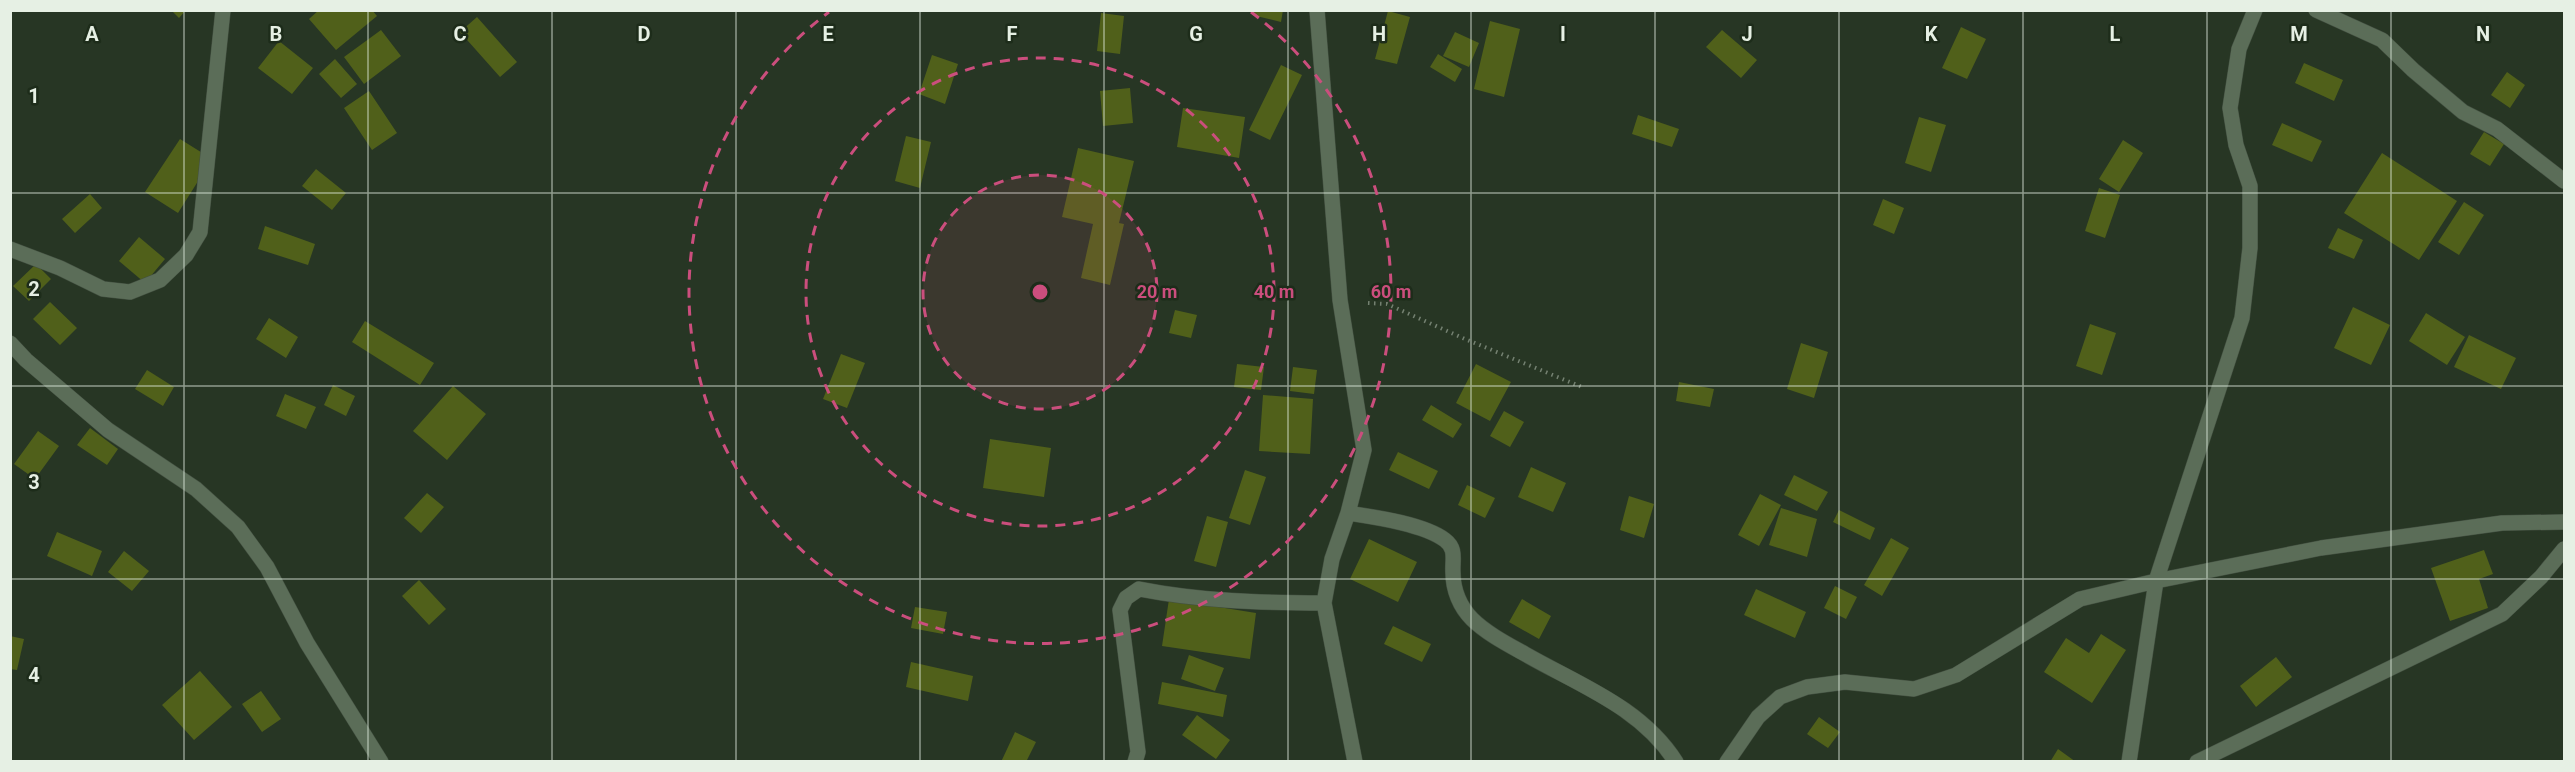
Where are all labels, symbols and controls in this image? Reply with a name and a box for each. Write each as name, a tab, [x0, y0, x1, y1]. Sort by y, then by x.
text: A	[85, 22, 99, 46]
text: B	[270, 22, 282, 46]
text: C	[453, 22, 467, 46]
text: D	[638, 22, 651, 46]
text: E	[822, 22, 834, 46]
text: F	[1007, 22, 1018, 46]
text: G	[1189, 22, 1203, 46]
text: H	[1372, 22, 1386, 46]
text: I	[1560, 22, 1566, 46]
text: J	[1741, 22, 1753, 46]
text: K	[1925, 22, 1938, 46]
text: L	[2110, 22, 2121, 46]
text: M	[2290, 22, 2308, 46]
text: N	[2476, 22, 2490, 46]
text: 1	[28, 84, 40, 108]
text: 2	[28, 277, 40, 301]
text: 20 m	[1137, 281, 1177, 302]
text: 40 m	[1254, 281, 1294, 302]
text: 60 m	[1371, 281, 1411, 302]
centre of rings	[1030, 282, 1050, 302]
text: 3	[28, 470, 40, 494]
text: 4	[28, 663, 40, 687]

